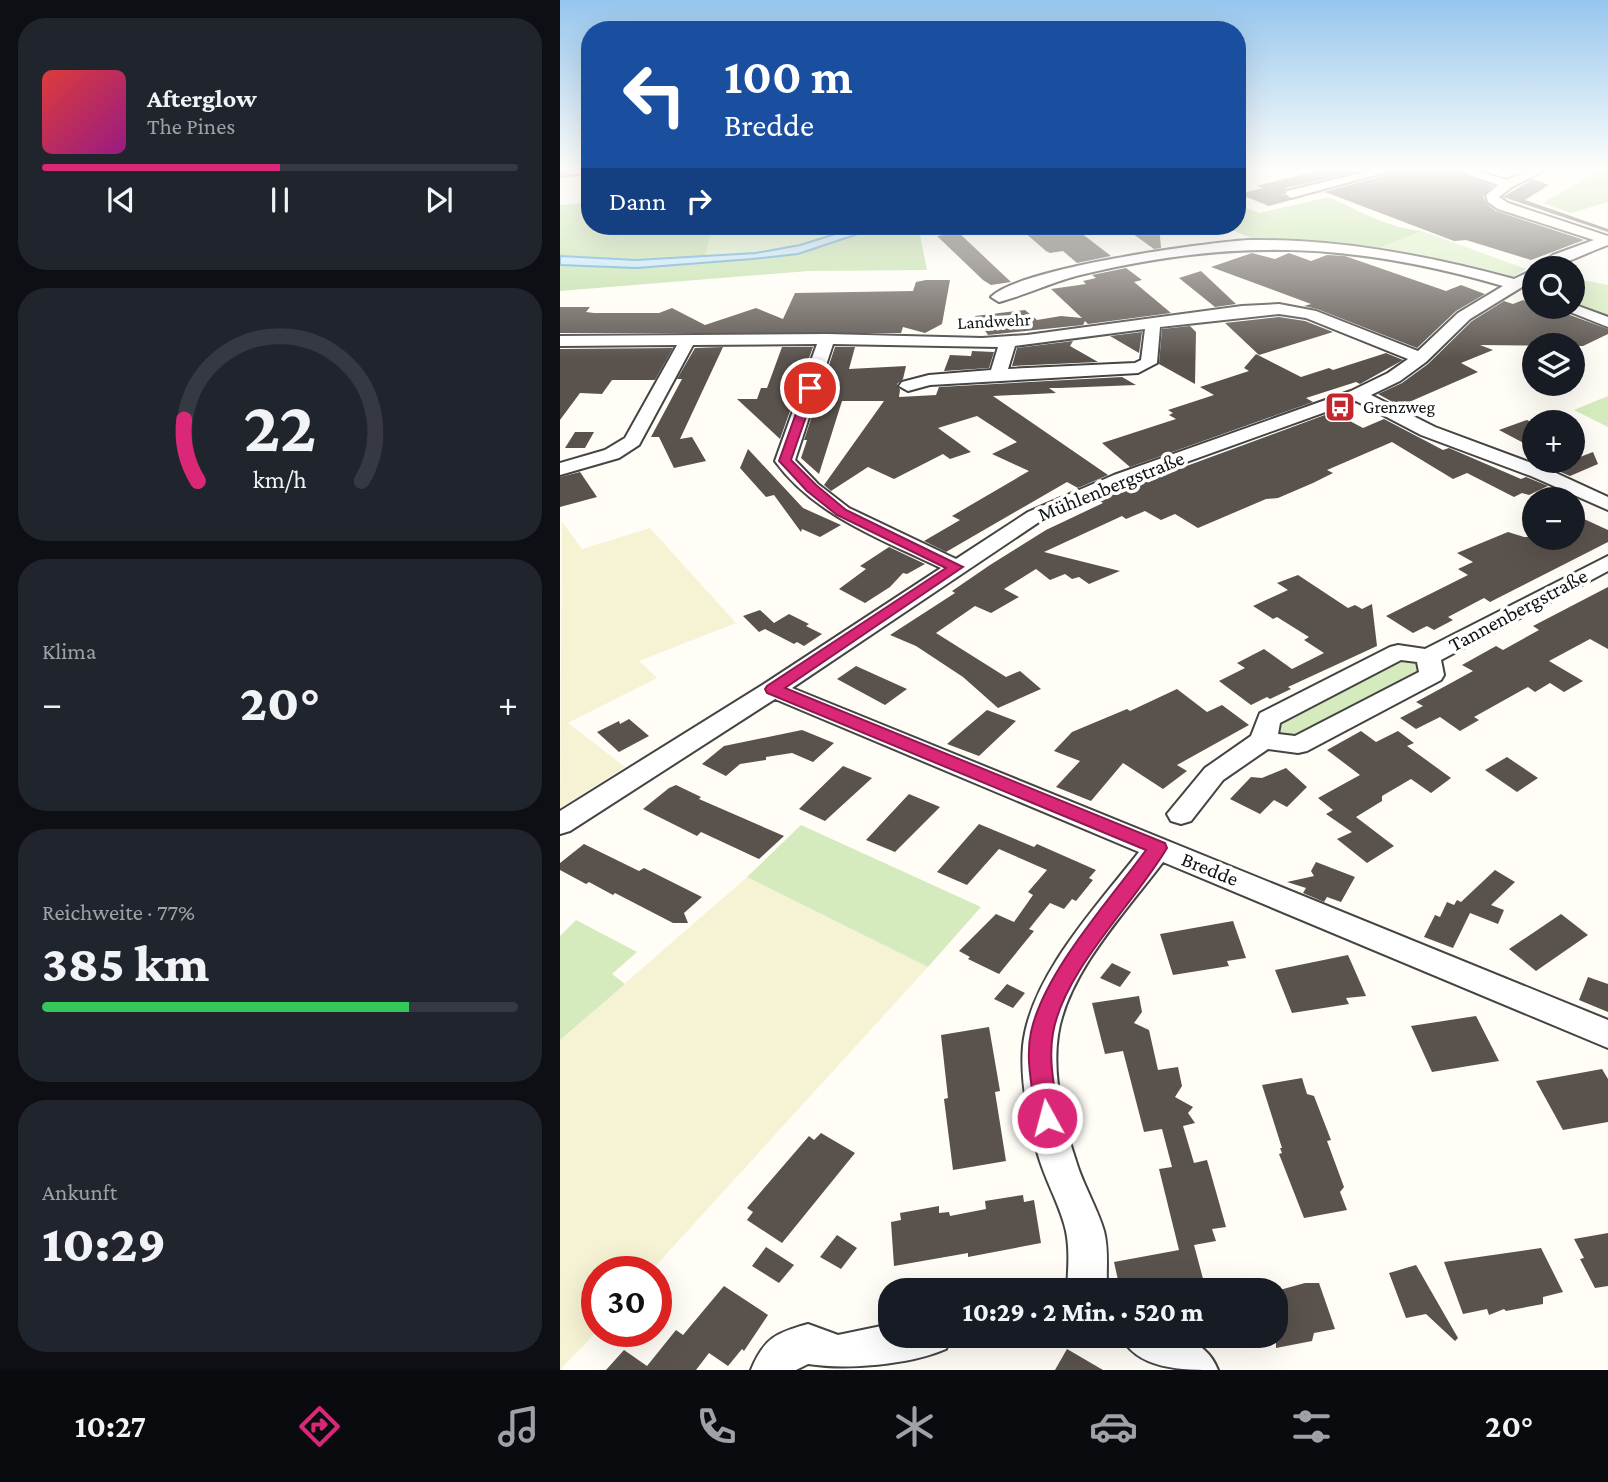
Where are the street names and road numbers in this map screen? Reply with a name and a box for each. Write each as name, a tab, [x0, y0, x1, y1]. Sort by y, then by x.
street label: Landwehr	[957, 309, 1032, 333]
street label: Mühlenbergstraße	[1034, 446, 1188, 526]
street label: Tannenbergstraße	[1445, 563, 1591, 657]
street label: Bredde	[1178, 847, 1242, 891]

